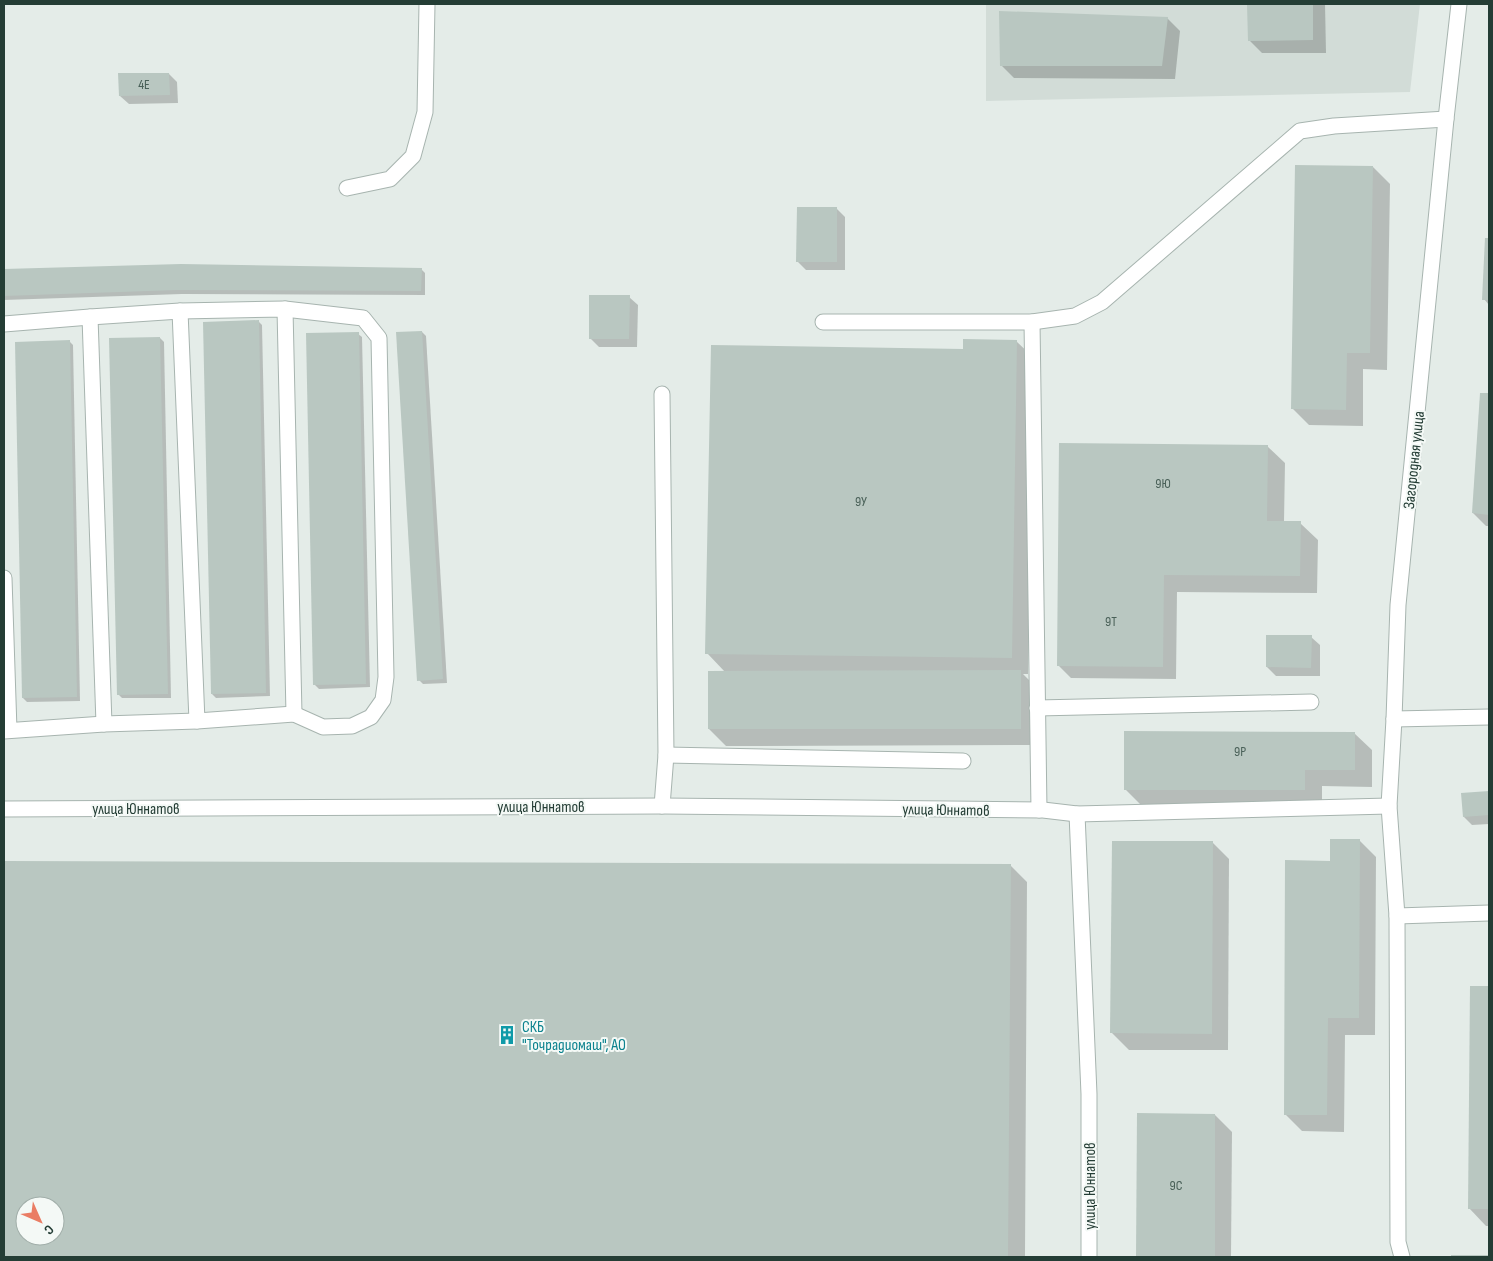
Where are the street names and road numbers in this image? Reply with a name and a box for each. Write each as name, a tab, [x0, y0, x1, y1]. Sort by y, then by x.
street label: Загородная улица	[1400, 410, 1429, 510]
street label: улица Юннатов	[497, 798, 585, 817]
street label: улица Юннатов	[92, 800, 180, 819]
street label: улица Юннатов	[902, 800, 990, 821]
street label: улица Юннатов	[1081, 1142, 1100, 1230]

